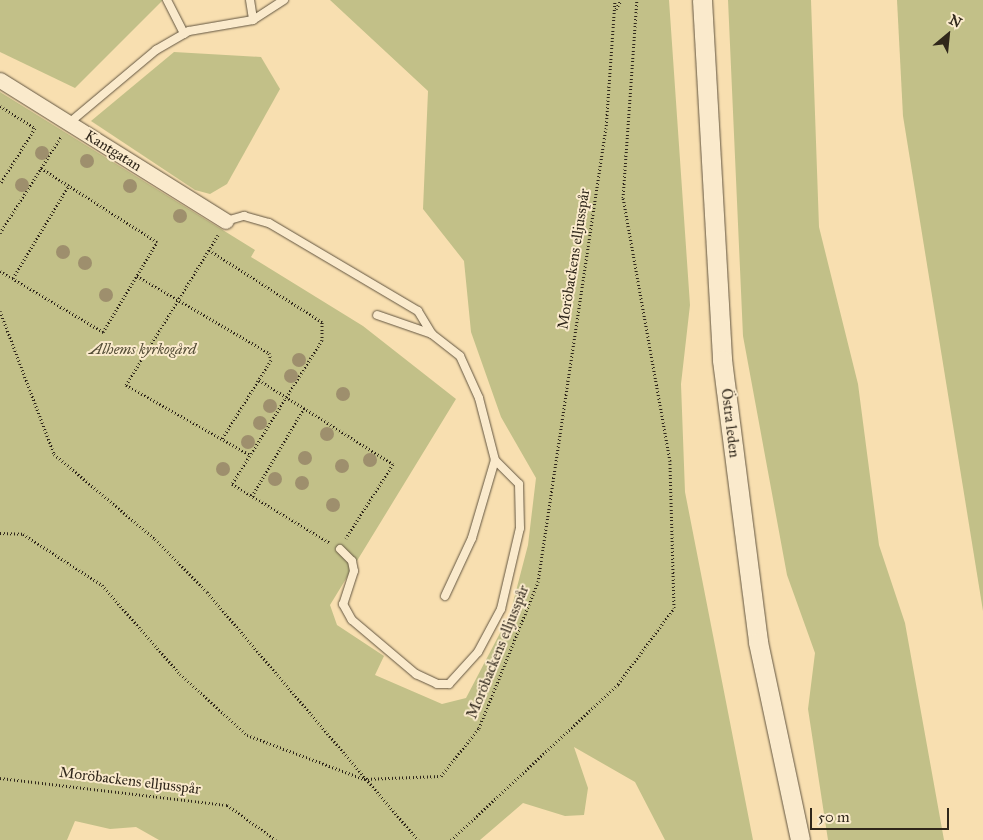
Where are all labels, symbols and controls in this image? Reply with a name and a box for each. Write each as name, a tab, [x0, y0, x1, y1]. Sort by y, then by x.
north arrow	[923, 10, 973, 60]
text: N	[946, 11, 965, 32]
street label: Kantgatan	[81, 127, 145, 175]
street label: Moröbackens elljusspår	[554, 187, 594, 331]
park label: Alhems kyrkogård	[90, 341, 196, 359]
street label: Östra leden	[717, 387, 743, 459]
street label: Moröbackens elljusspår	[463, 583, 533, 721]
street label: Moröbackens elljusspår	[58, 763, 202, 799]
scale bar	[813, 798, 952, 830]
text: 50 m	[818, 808, 850, 826]

